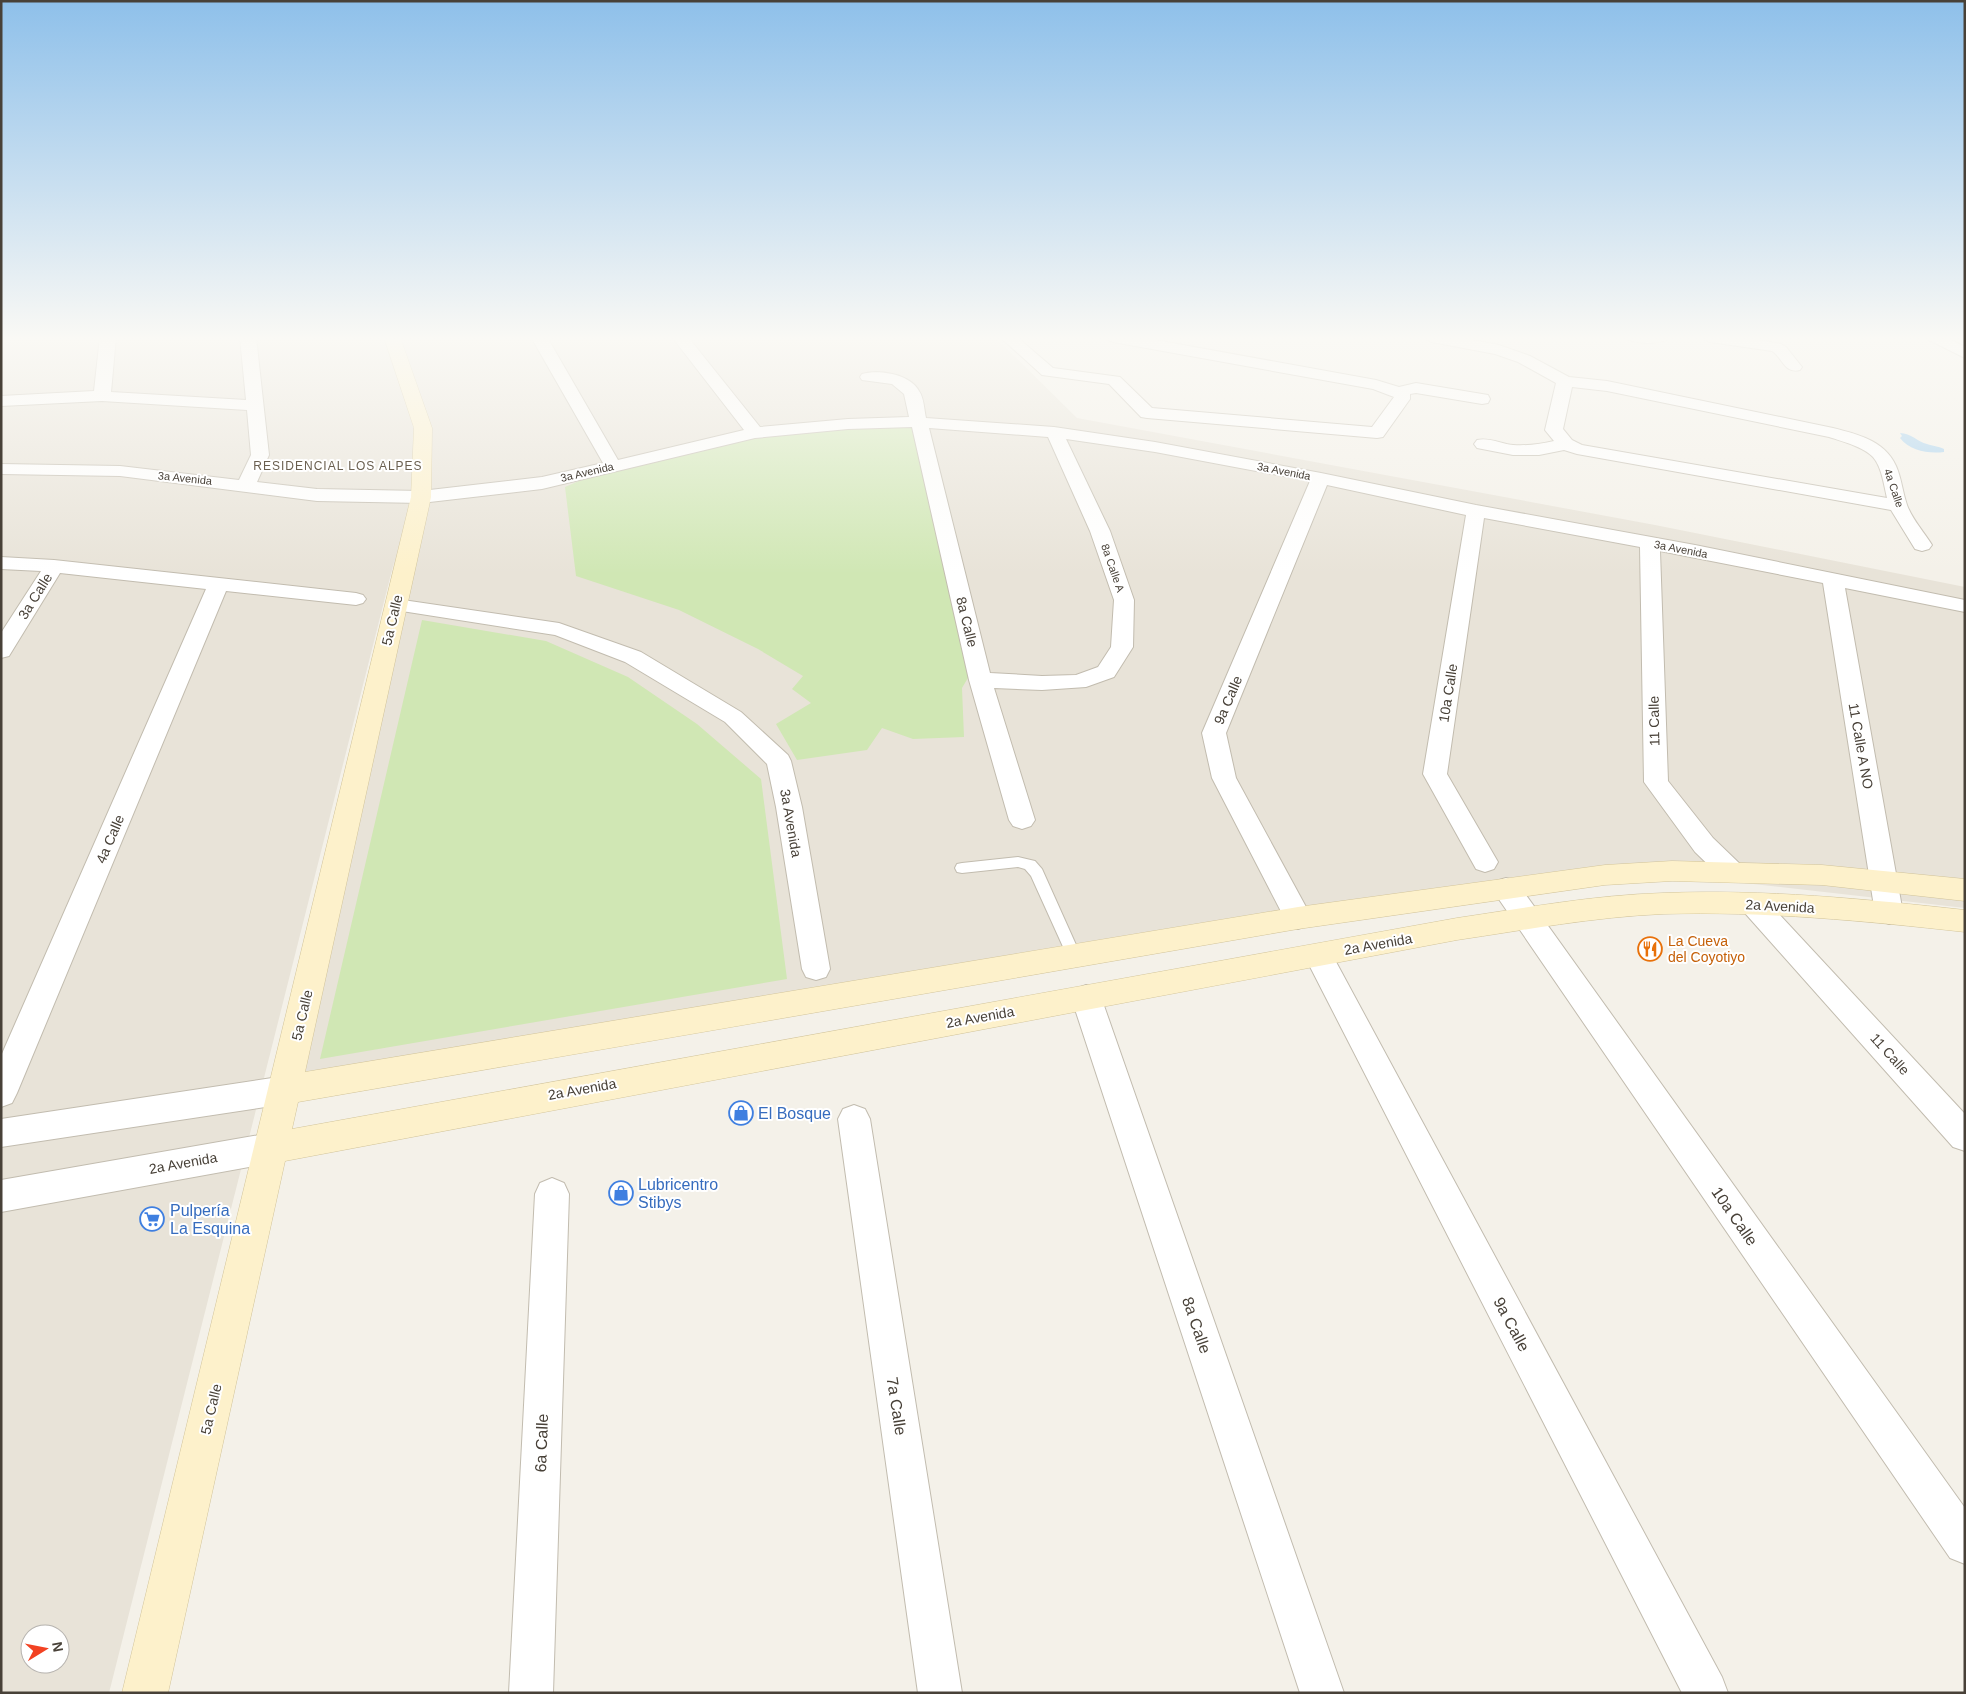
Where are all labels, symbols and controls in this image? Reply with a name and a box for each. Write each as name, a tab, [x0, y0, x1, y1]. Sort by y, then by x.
district label: RESIDENCIAL LOS ALPES	[253, 459, 423, 473]
street label: 3a Avenida	[559, 460, 616, 484]
street label: 3a Avenida	[1256, 460, 1313, 482]
street label: 4a Calle	[1882, 467, 1906, 509]
street label: 3a Avenida	[157, 469, 213, 487]
street label: 3a Avenida	[1653, 538, 1710, 560]
street label: 8a Calle A	[1099, 542, 1127, 594]
street label: 3a Calle	[15, 570, 56, 622]
street label: 5a Calle	[378, 593, 406, 647]
street label: 8a Calle	[953, 595, 981, 649]
street label: 10a Calle	[1435, 662, 1461, 723]
street label: 9a Calle	[1211, 673, 1245, 727]
street label: 11 Calle	[1646, 695, 1662, 746]
street label: 11 Calle A NO	[1846, 702, 1876, 790]
street label: 3a Avenida	[777, 788, 805, 859]
street label: 4a Calle	[93, 812, 127, 866]
street label: 2a Avenida	[1745, 896, 1815, 916]
street label: 2a Avenida	[1343, 930, 1414, 958]
place label: La Cueva del Coyotiyo	[1668, 933, 1745, 965]
restaurant icon: La Cueva del Coyotiyo	[1637, 936, 1663, 962]
street label: 5a Calle	[288, 988, 316, 1042]
street label: 2a Avenida	[945, 1003, 1016, 1031]
street label: 11 Calle	[1867, 1030, 1913, 1078]
street label: 2a Avenida	[547, 1075, 618, 1103]
shop icon: El Bosque	[728, 1100, 754, 1126]
place label: El Bosque	[758, 1105, 831, 1122]
street label: 2a Avenida	[148, 1149, 219, 1177]
place label: Lubricentro Stibys	[638, 1176, 718, 1211]
shop icon: Lubricentro Stibys	[608, 1180, 634, 1206]
street label: 10a Calle	[1708, 1184, 1761, 1249]
place label: Pulpería La Esquina	[170, 1202, 250, 1237]
supermarket icon: Pulpería La Esquina	[139, 1206, 165, 1232]
street label: 9a Calle	[1490, 1294, 1533, 1354]
street label: 8a Calle	[1179, 1295, 1214, 1356]
street label: 7a Calle	[884, 1376, 910, 1436]
street label: 5a Calle	[197, 1382, 225, 1436]
street label: 6a Calle	[532, 1413, 551, 1473]
north arrow	[20, 1624, 70, 1674]
text: N	[49, 1640, 67, 1653]

